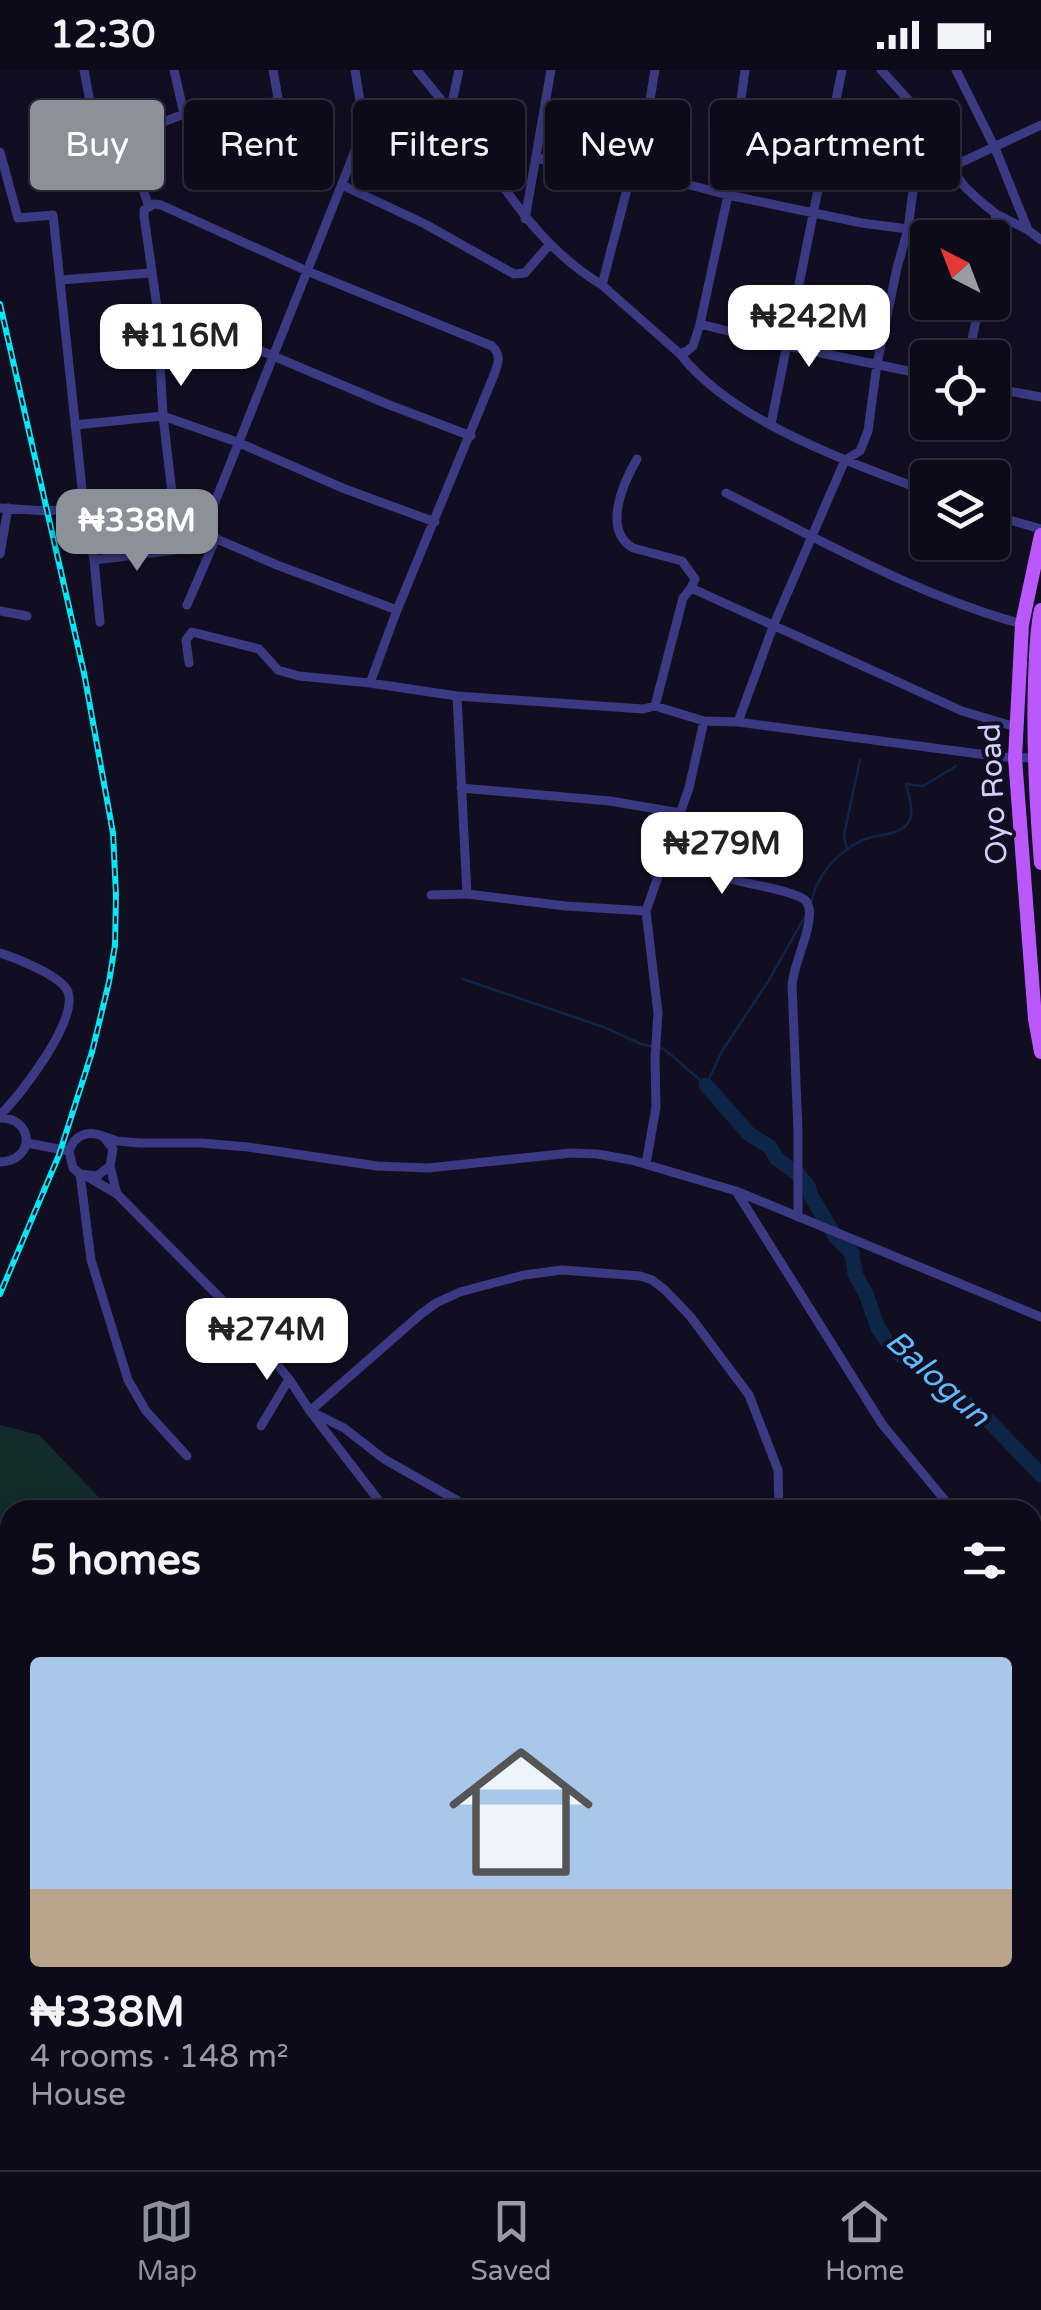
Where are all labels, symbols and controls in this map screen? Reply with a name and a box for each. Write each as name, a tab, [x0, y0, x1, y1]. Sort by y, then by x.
text: 12:30	[50, 12, 155, 58]
chip: Buy	[30, 100, 164, 190]
chip: Rent	[184, 100, 333, 190]
chip: Filters	[353, 100, 525, 190]
chip: New	[545, 100, 690, 190]
chip: Apartment	[710, 100, 960, 190]
north arrow	[910, 220, 1010, 320]
map controls	[910, 220, 1010, 560]
pin: ₦242M	[739, 285, 879, 370]
text: ₦242M	[750, 298, 868, 336]
pin: ₦116M	[111, 304, 251, 389]
text: ₦116M	[122, 317, 240, 355]
button: locate	[910, 340, 1010, 440]
button: layers	[910, 460, 1010, 560]
pin: ₦338M	[67, 489, 207, 574]
text: ₦338M	[78, 502, 196, 540]
street label: Oyo Road	[971, 722, 1016, 866]
pin: ₦279M	[652, 812, 792, 897]
text: ₦279M	[663, 825, 781, 863]
pin: ₦274M	[197, 1298, 337, 1383]
text: ₦274M	[208, 1311, 326, 1349]
water label: Balogun	[878, 1322, 998, 1436]
icon: filters	[957, 1533, 1012, 1588]
text: 5 homes	[30, 1535, 201, 1586]
icon: home	[431, 1722, 611, 1902]
text: ₦338M	[30, 1987, 185, 2038]
text: 4 rooms · 148 m²	[30, 2038, 289, 2076]
text: House	[30, 2076, 126, 2114]
tab: Map	[137, 2194, 197, 2288]
tab: Saved	[471, 2194, 552, 2288]
tab: Home	[825, 2194, 904, 2288]

